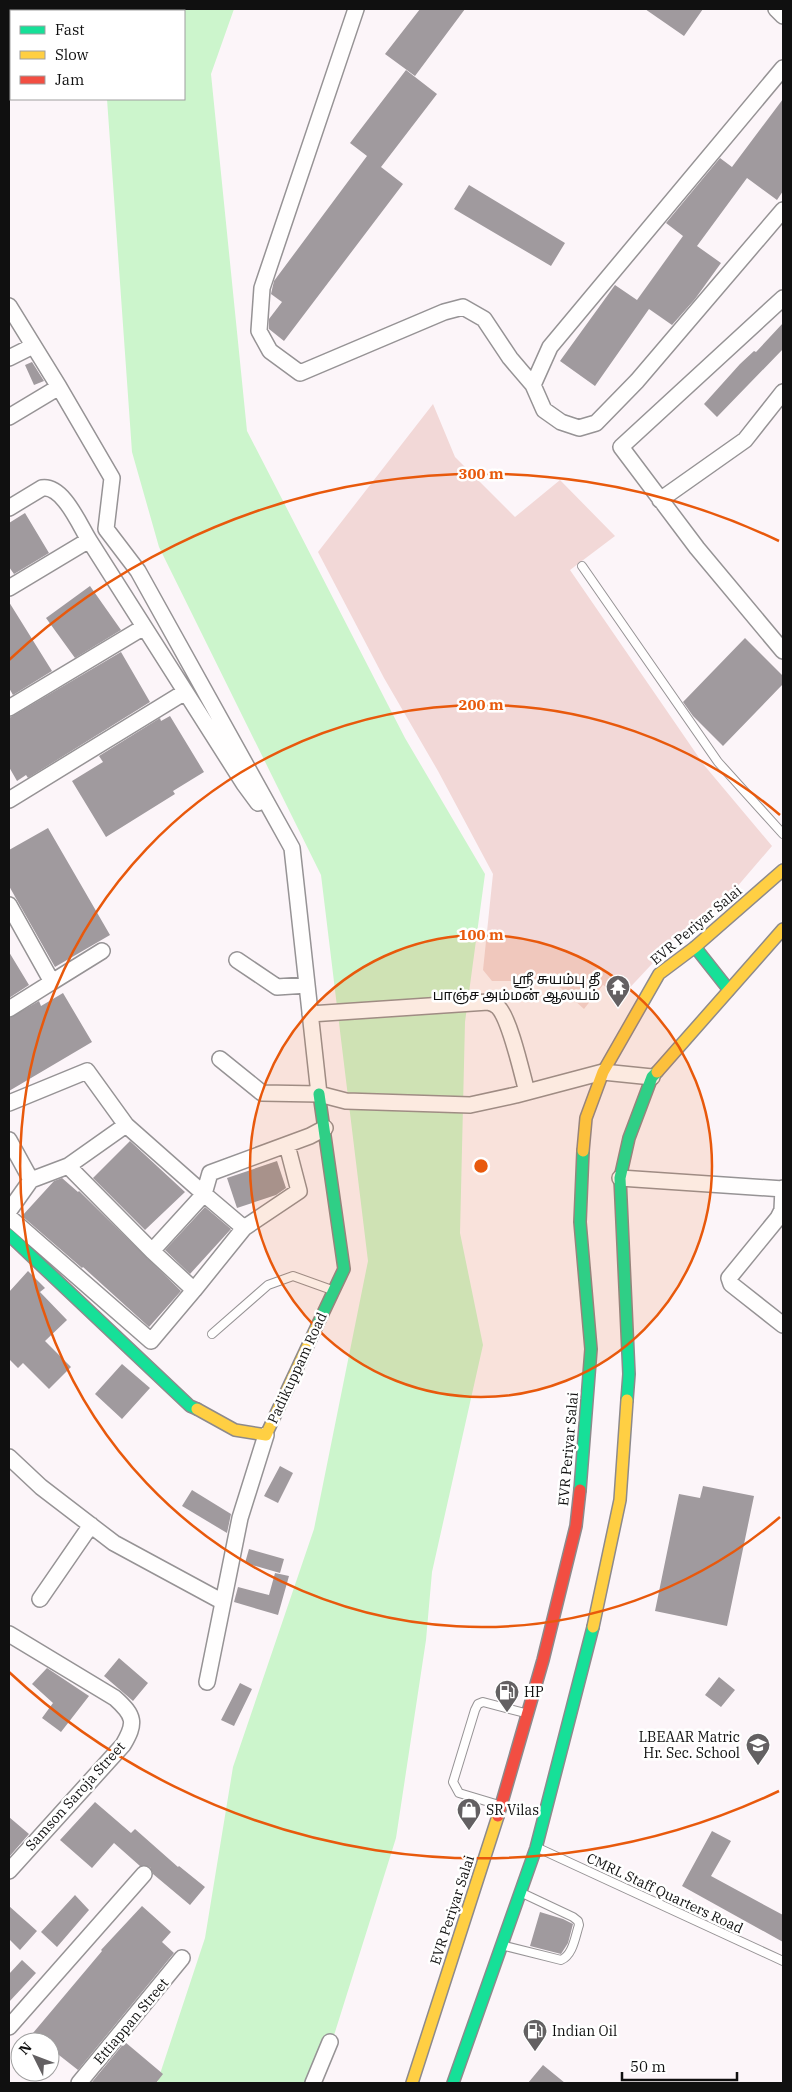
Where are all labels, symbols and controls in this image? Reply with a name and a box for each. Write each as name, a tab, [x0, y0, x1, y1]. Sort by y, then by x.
legend	[10, 10, 185, 100]
text: Fast	[55, 20, 85, 39]
text: Slow	[55, 45, 89, 64]
text: Jam	[55, 70, 84, 89]
text: 300 m	[458, 464, 504, 483]
text: 200 m	[458, 695, 504, 714]
street label: EVR Periyar Salai	[647, 882, 745, 968]
text: 100 m	[458, 925, 504, 944]
place label: ஶ்ரீ சுயம்பு தீ பாஞ்ச அம்மன் ஆலயம்	[433, 970, 600, 1005]
temple icon: ஶ்ரீ சுயம்பு தீ பாஞ்ச அம்மன் ஆலயம்	[605, 974, 631, 1008]
centre of rings	[472, 1157, 490, 1175]
street label: Padikuppam Road	[263, 1309, 331, 1427]
street label: EVR Periyar Salai	[554, 1391, 582, 1507]
fuel station icon: HP	[494, 1679, 520, 1713]
place label: HP	[524, 1683, 544, 1701]
place label: LBEAAR Matric Hr. Sec. School	[639, 1728, 740, 1762]
school or university icon: LBEAAR Matric Hr. Sec. School	[745, 1732, 771, 1766]
street label: Samson Saroja Street	[21, 1738, 129, 1854]
shop icon: SR Vilas	[456, 1797, 482, 1831]
place label: SR Vilas	[486, 1801, 539, 1819]
street label: CMRL Staff Quarters Road	[584, 1849, 747, 1937]
street label: EVR Periyar Salai	[426, 1853, 478, 1967]
street label: Ettiappan Street	[90, 1974, 172, 2068]
fuel station icon: Indian Oil	[522, 2018, 548, 2052]
place label: Indian Oil	[552, 2022, 617, 2040]
north arrow	[10, 2032, 60, 2082]
text: N	[15, 2038, 36, 2058]
scale bar	[622, 2050, 737, 2082]
text: 50 m	[630, 2057, 666, 2076]

